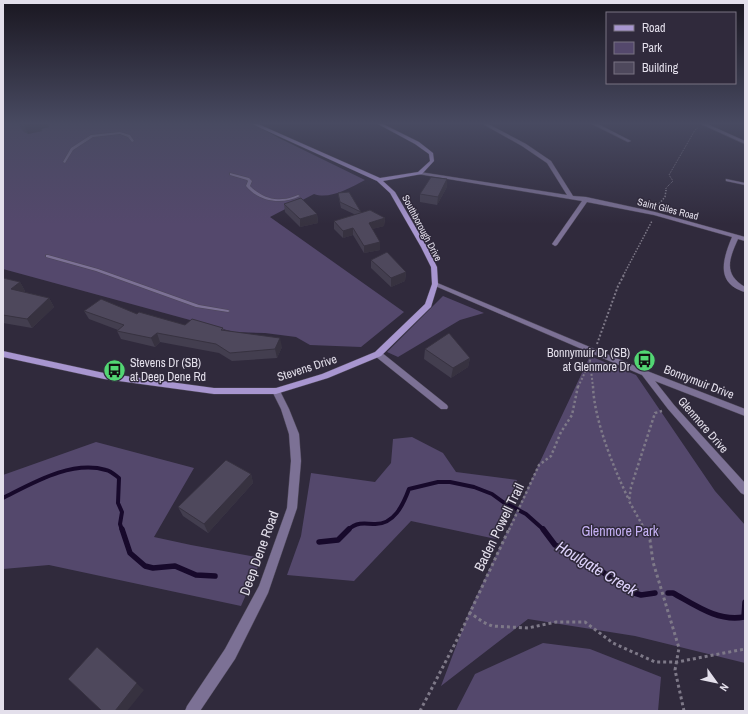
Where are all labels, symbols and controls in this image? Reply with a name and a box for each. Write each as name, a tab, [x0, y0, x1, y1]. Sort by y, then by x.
legend	[606, 12, 736, 84]
text: Road	[642, 20, 666, 36]
text: Park	[642, 40, 662, 56]
text: Building	[642, 60, 679, 76]
street label: Southborough Drive	[399, 193, 445, 264]
street label: Saint Giles Road	[636, 195, 700, 223]
place label: Bonnymuir Dr (SB) at Glenmore Dr	[547, 345, 631, 375]
bus stop icon: Bonnymuir Dr (SB) at Glenmore Dr	[632, 347, 658, 373]
street label: Stevens Drive	[275, 351, 339, 385]
place label: Stevens Dr (SB) at Deep Dene Rd	[130, 355, 206, 385]
bus stop icon: Stevens Dr (SB) at Deep Dene Rd	[101, 357, 127, 383]
street label: Bonnymuir Drive	[662, 361, 736, 403]
street label: Glenmore Drive	[674, 394, 732, 456]
street label: Baden Powell Trail	[470, 480, 528, 574]
street label: Deep Dene Road	[235, 508, 283, 598]
park label: Glenmore Park	[581, 522, 659, 540]
water label: Houlgate Creek	[552, 535, 642, 601]
north arrow	[696, 662, 736, 702]
text: N	[717, 681, 732, 694]

